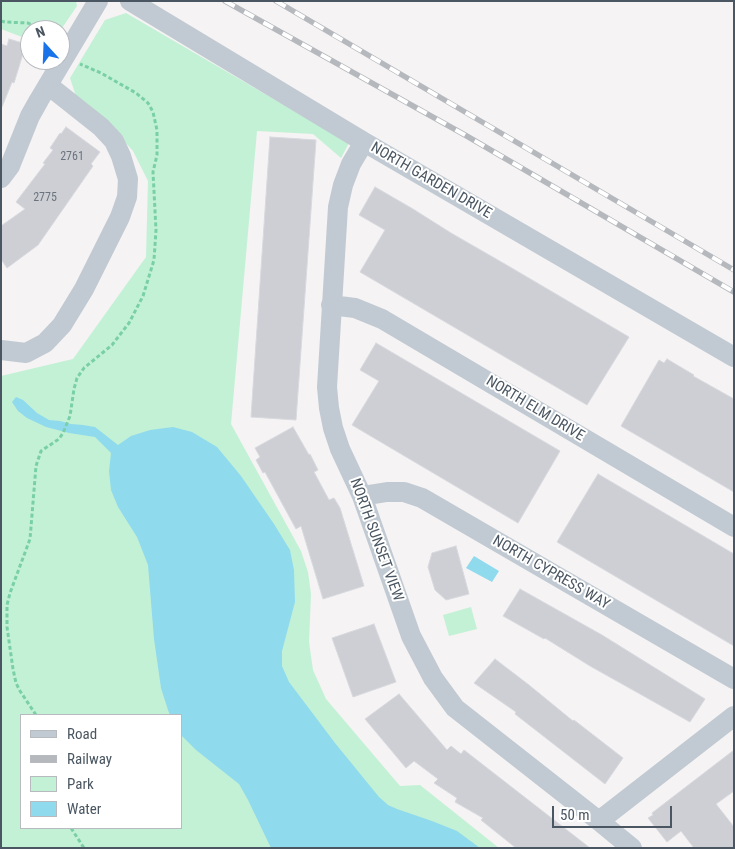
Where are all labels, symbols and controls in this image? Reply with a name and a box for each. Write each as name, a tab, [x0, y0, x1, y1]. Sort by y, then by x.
north arrow	[20, 20, 70, 70]
text: N	[33, 23, 47, 41]
street label: NORTH GARDEN DRIVE	[367, 139, 495, 223]
house number: 2761	[60, 150, 84, 164]
house number: 2775	[33, 191, 57, 205]
street label: NORTH ELM DRIVE	[482, 373, 588, 445]
street label: NORTH SUNSET VIEW	[345, 476, 407, 604]
street label: NORTH CYPRESS WAY	[489, 532, 613, 614]
legend	[20, 714, 182, 829]
text: Road	[67, 725, 97, 743]
text: Railway	[67, 750, 112, 768]
text: Park	[67, 775, 94, 793]
scale bar	[555, 796, 675, 828]
text: Water	[67, 800, 101, 818]
text: 50 m	[560, 806, 590, 824]

